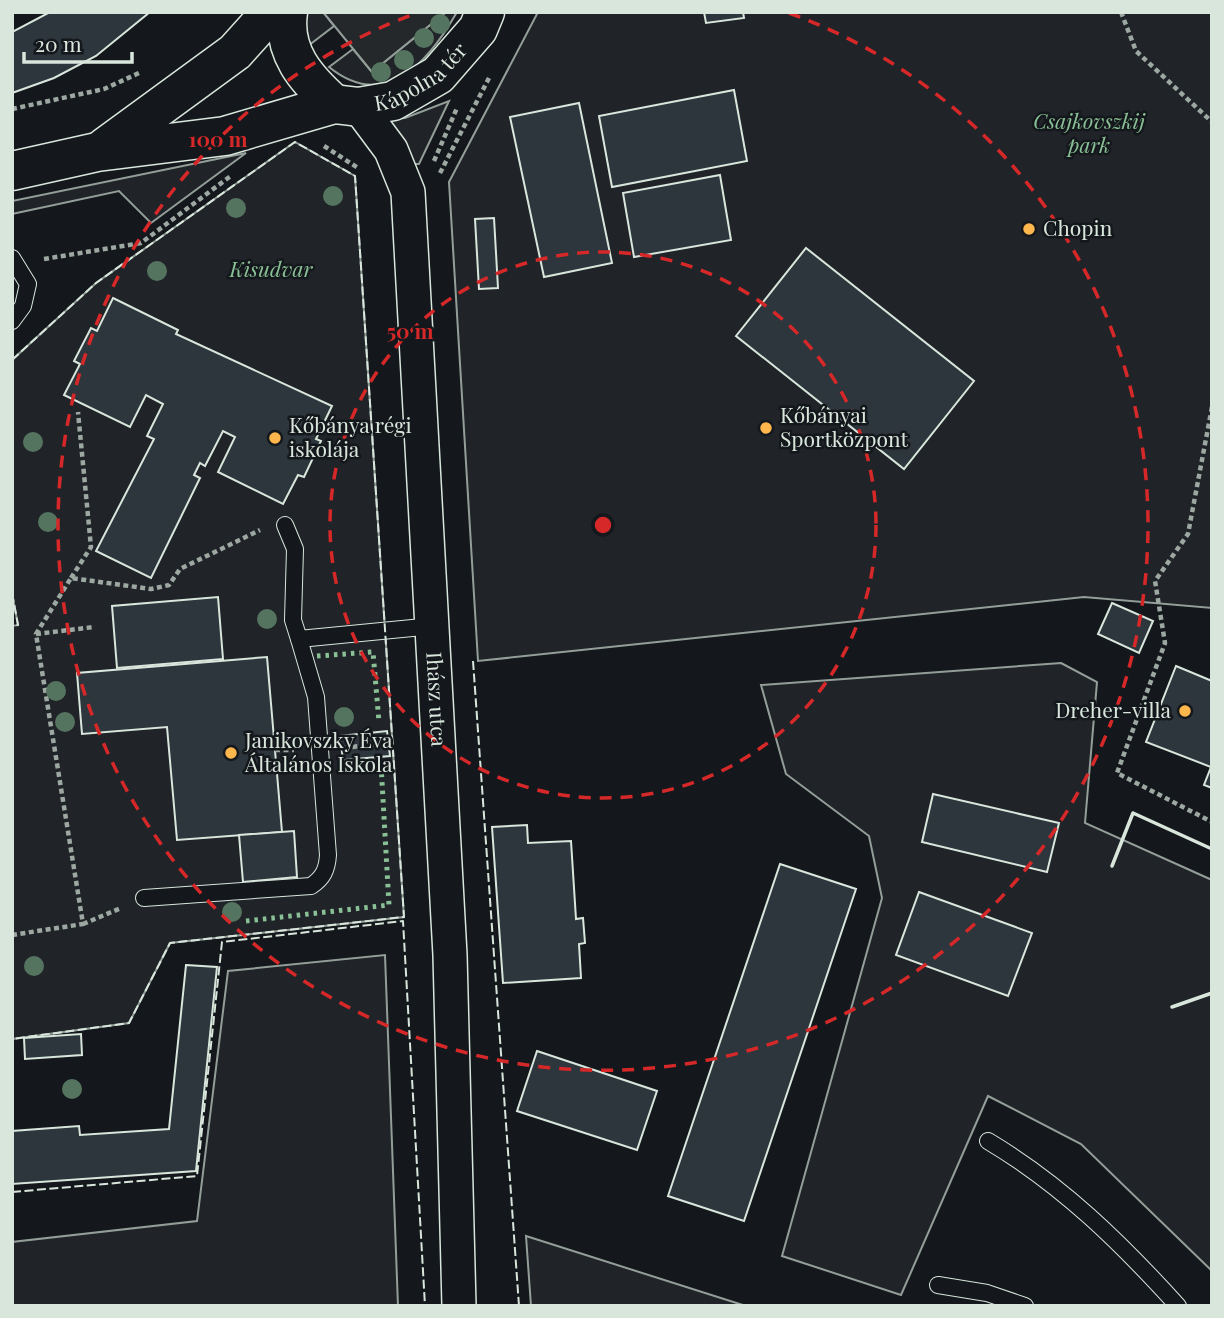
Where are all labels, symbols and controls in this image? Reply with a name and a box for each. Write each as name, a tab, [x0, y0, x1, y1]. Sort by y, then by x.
scale bar	[24, 21, 133, 65]
text: 20 m	[35, 29, 82, 57]
street label: Kápolna tér	[372, 35, 472, 116]
park label: Csajkovszkij park	[1033, 106, 1146, 158]
text: 100 m	[188, 124, 248, 152]
place label: Chopin	[1043, 213, 1113, 241]
marker: Chopin	[1021, 221, 1037, 237]
park label: Kisudvar	[229, 254, 314, 282]
text: 50 m	[386, 316, 434, 344]
place label: Kőbányai Sportközpont	[780, 400, 909, 452]
place label: Kőbánya régi iskolája	[289, 410, 412, 462]
marker: Kőbányai Sportközpont	[758, 420, 774, 436]
marker: Kőbánya régi iskolája	[267, 430, 283, 446]
centre of rings	[591, 513, 615, 537]
street label: Ihász utca	[421, 651, 455, 748]
place label: Dreher-villa	[1055, 695, 1172, 723]
marker: Dreher-villa	[1177, 703, 1193, 719]
place label: Janikovszky Éva Általános Iskola	[244, 725, 393, 777]
marker: Janikovszky Éva Általános Iskola	[223, 745, 239, 761]

